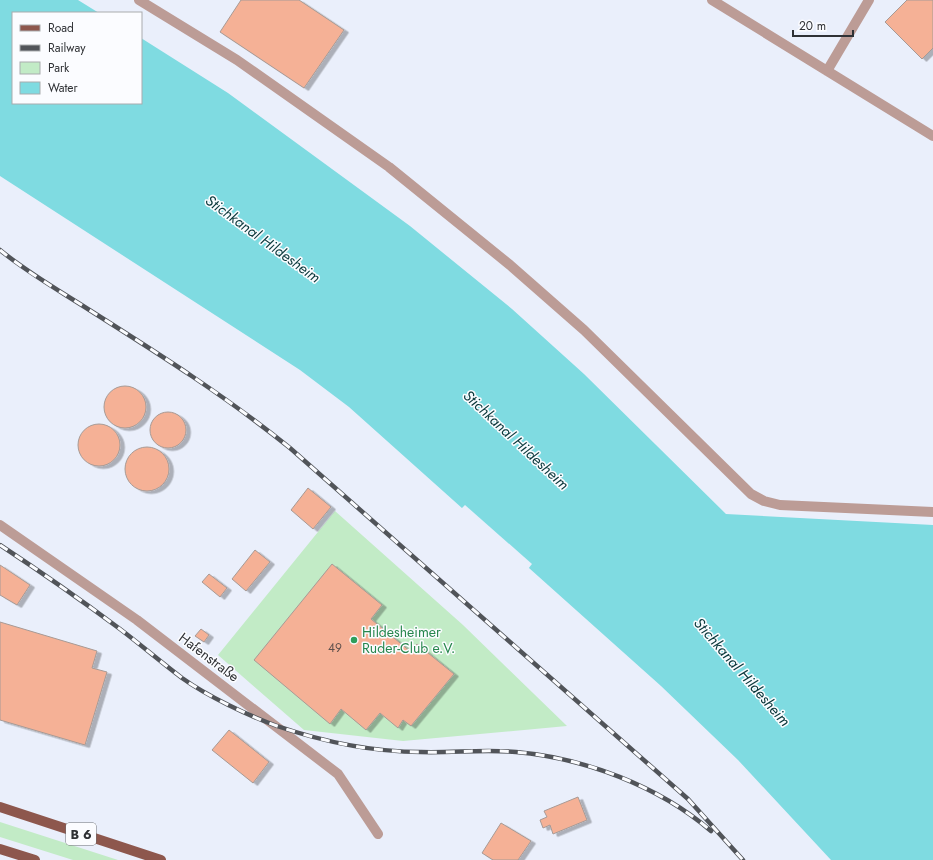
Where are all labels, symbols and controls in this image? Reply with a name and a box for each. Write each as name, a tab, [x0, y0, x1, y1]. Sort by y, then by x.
legend	[12, 12, 142, 104]
scale bar	[793, 12, 853, 38]
text: 20 m	[799, 17, 826, 35]
text: Road	[48, 19, 74, 37]
text: Railway	[48, 39, 86, 57]
text: Park	[48, 59, 70, 77]
text: Water	[48, 79, 79, 97]
water label: Stichkanal Hildesheim	[201, 190, 325, 288]
water label: Stichkanal Hildesheim	[458, 385, 574, 495]
water label: Stichkanal Hildesheim	[688, 613, 796, 731]
place label: Hildesheimer Ruder-Club e.V.	[362, 622, 455, 658]
street label: Hafenstraße	[175, 628, 243, 686]
marker: Hildesheimer Ruder-Club e.V.	[349, 635, 359, 645]
house number: 49	[328, 639, 342, 657]
road number: B 6	[66, 823, 96, 845]

